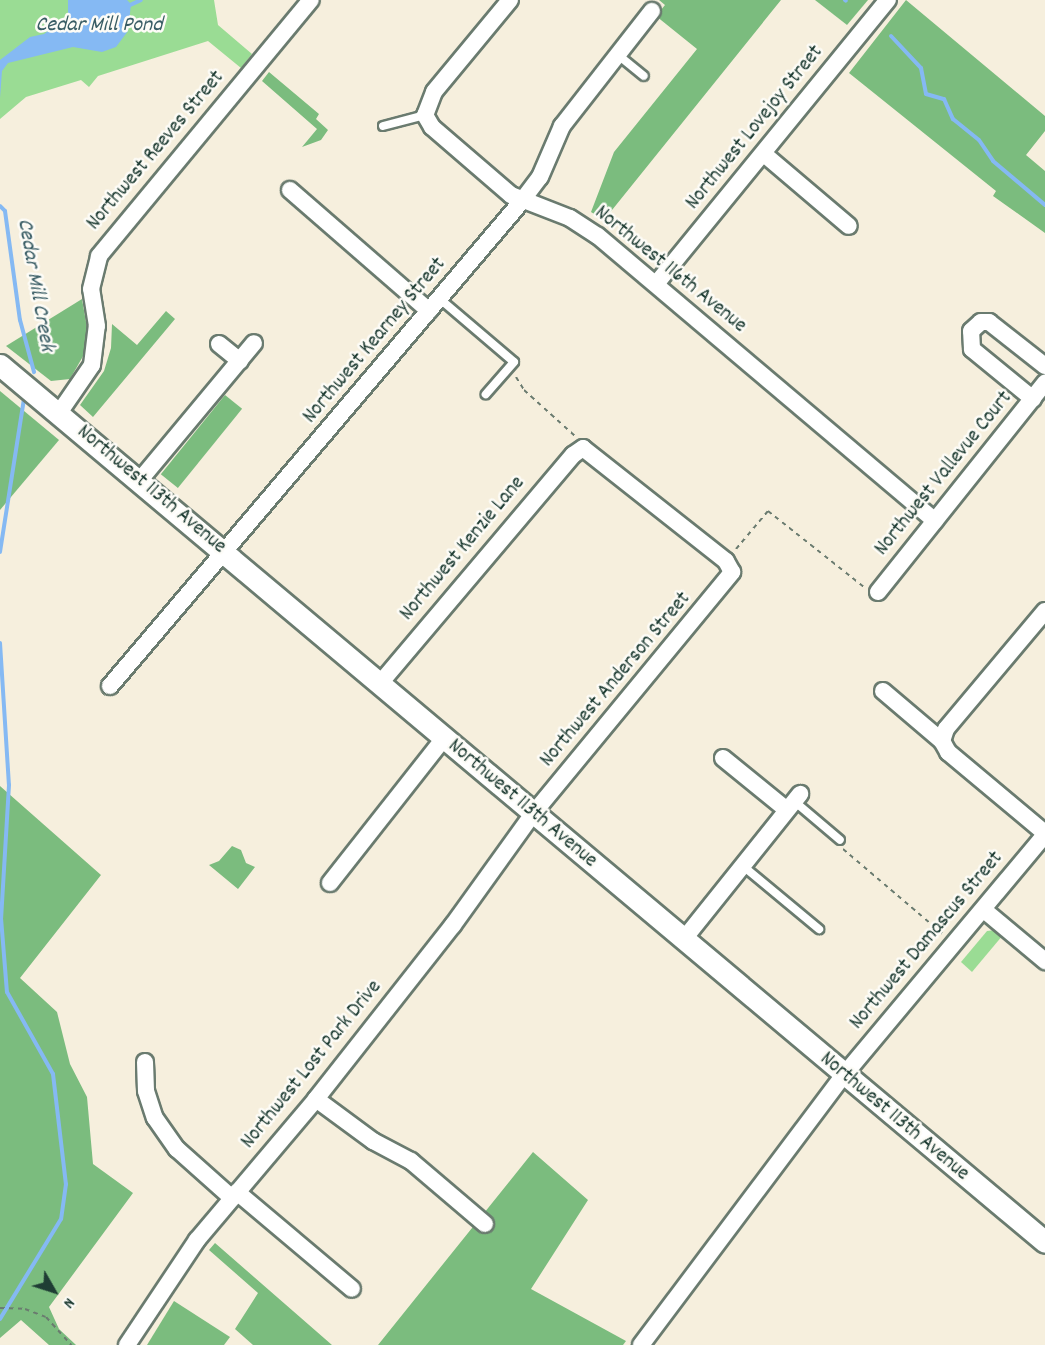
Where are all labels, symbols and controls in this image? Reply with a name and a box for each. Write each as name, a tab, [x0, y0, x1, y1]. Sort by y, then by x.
water label: Cedar Mill Pond	[35, 13, 163, 39]
street label: Northwest Lovejoy Street	[681, 41, 829, 215]
street label: Northwest Reeves Street	[82, 66, 230, 236]
street label: Northwest 116th Avenue	[589, 201, 751, 339]
water label: Cedar Mill Creek	[10, 217, 60, 353]
street label: Northwest Kearney Street	[298, 253, 452, 429]
street label: Northwest Vallevue Court	[870, 387, 1018, 561]
street label: Northwest 113th Avenue	[71, 420, 231, 560]
street label: Northwest Kenzie Lane	[395, 472, 531, 626]
street label: Northwest Anderson Street	[535, 587, 697, 773]
street label: Northwest 113th Avenue	[442, 734, 602, 874]
street label: Northwest Damascus Street	[845, 847, 1009, 1035]
street label: Northwest Lost Park Drive	[236, 976, 388, 1154]
street label: Northwest 113th Avenue	[814, 1047, 974, 1187]
north arrow	[24, 1261, 84, 1321]
text: N	[57, 1292, 80, 1313]

